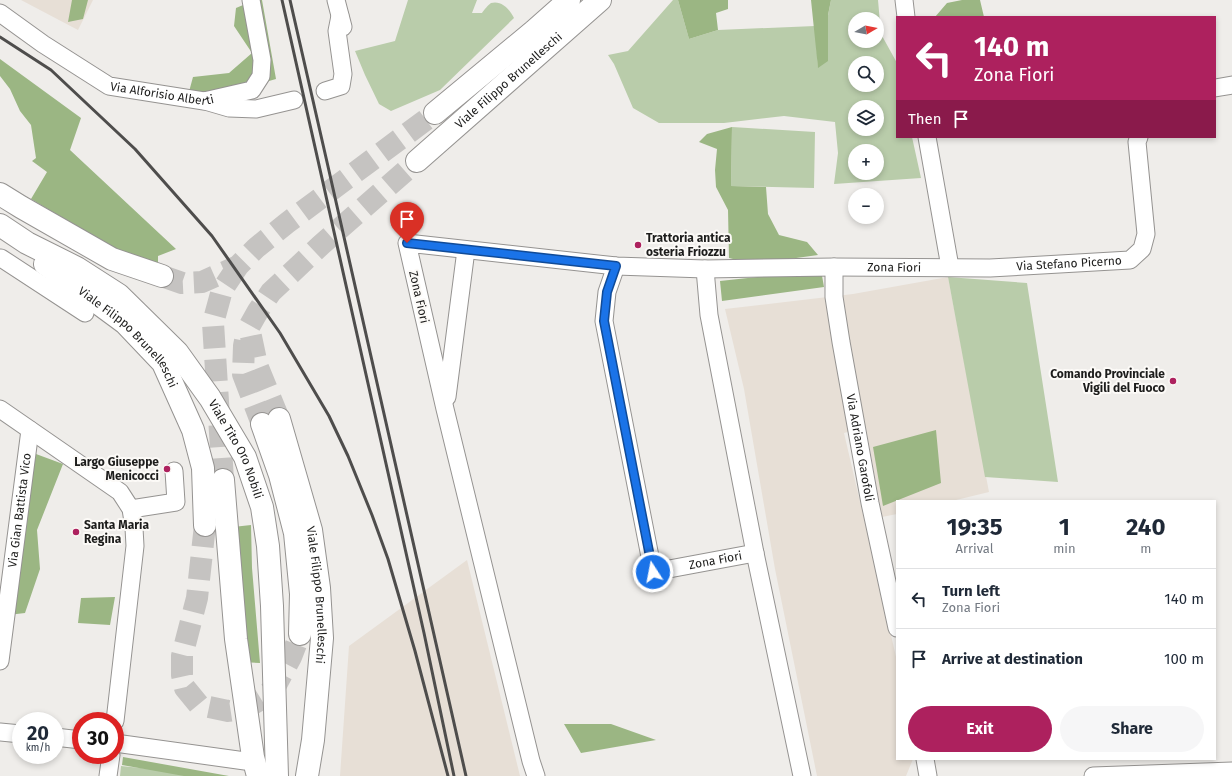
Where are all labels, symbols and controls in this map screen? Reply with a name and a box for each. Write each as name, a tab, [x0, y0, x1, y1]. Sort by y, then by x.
north arrow	[848, 12, 884, 48]
map controls	[848, 12, 884, 224]
street label: Viale Filippo Brunelleschi	[452, 30, 565, 131]
text: 140 m	[974, 30, 1050, 63]
icon: left	[908, 32, 960, 84]
button: search	[848, 56, 884, 92]
text: Zona Fiori	[974, 64, 1054, 86]
street label: Via Alforisio Alberti	[109, 79, 215, 108]
button: layers	[848, 100, 884, 136]
icon: arrive	[950, 108, 972, 130]
text: Then	[908, 110, 942, 128]
button: +	[848, 144, 884, 180]
button: −	[848, 188, 884, 224]
pin	[390, 202, 424, 243]
icon: arrive	[396, 208, 418, 230]
place label: Trattoria antica osteria Friozzu	[646, 231, 731, 259]
marker: Trattoria antica osteria Friozzu	[633, 240, 643, 250]
street label: Via Stefano Picerno	[1016, 253, 1122, 273]
street label: Zona Fiori	[867, 260, 921, 275]
street label: Zona Fiori	[406, 269, 432, 325]
street label: Viale Filippo Brunelleschi	[76, 284, 180, 390]
place label: Comando Provinciale Vigili del Fuoco	[1050, 367, 1165, 395]
marker: Comando Provinciale Vigili del Fuoco	[1168, 376, 1178, 386]
street label: Via Adriano Garofoli	[844, 393, 877, 503]
street label: Viale Tito Oro Nobili	[206, 397, 266, 501]
street label: Via Gian Battista Vico	[5, 452, 34, 568]
place label: Largo Giuseppe Menicocci	[74, 455, 159, 483]
marker: Largo Giuseppe Menicocci	[162, 464, 172, 474]
text: 19:35	[947, 513, 1003, 541]
text: 1	[1059, 513, 1070, 541]
text: 240	[1126, 513, 1165, 541]
place label: Santa Maria Regina	[84, 518, 149, 546]
street label: Viale Filippo Brunelleschi	[303, 525, 329, 664]
marker: Santa Maria Regina	[71, 527, 81, 537]
text: Arrival	[956, 541, 994, 556]
text: min	[1053, 541, 1076, 556]
text: m	[1140, 541, 1151, 556]
street label: Zona Fiori	[688, 549, 743, 572]
position arrow	[632, 551, 674, 593]
text: Turn left	[942, 582, 1000, 600]
icon: left	[908, 588, 930, 610]
text: 140 m	[1164, 590, 1204, 608]
text: Zona Fiori	[942, 600, 1000, 615]
icon: arrive	[908, 648, 930, 670]
text: Arrive at destination	[942, 650, 1083, 668]
text: 100 m	[1164, 650, 1204, 668]
button: Exit	[908, 706, 1052, 752]
button: Share	[1060, 706, 1204, 752]
speed limit sign: 30	[72, 712, 124, 764]
text: 20	[27, 721, 49, 745]
text: km/h	[26, 742, 50, 754]

